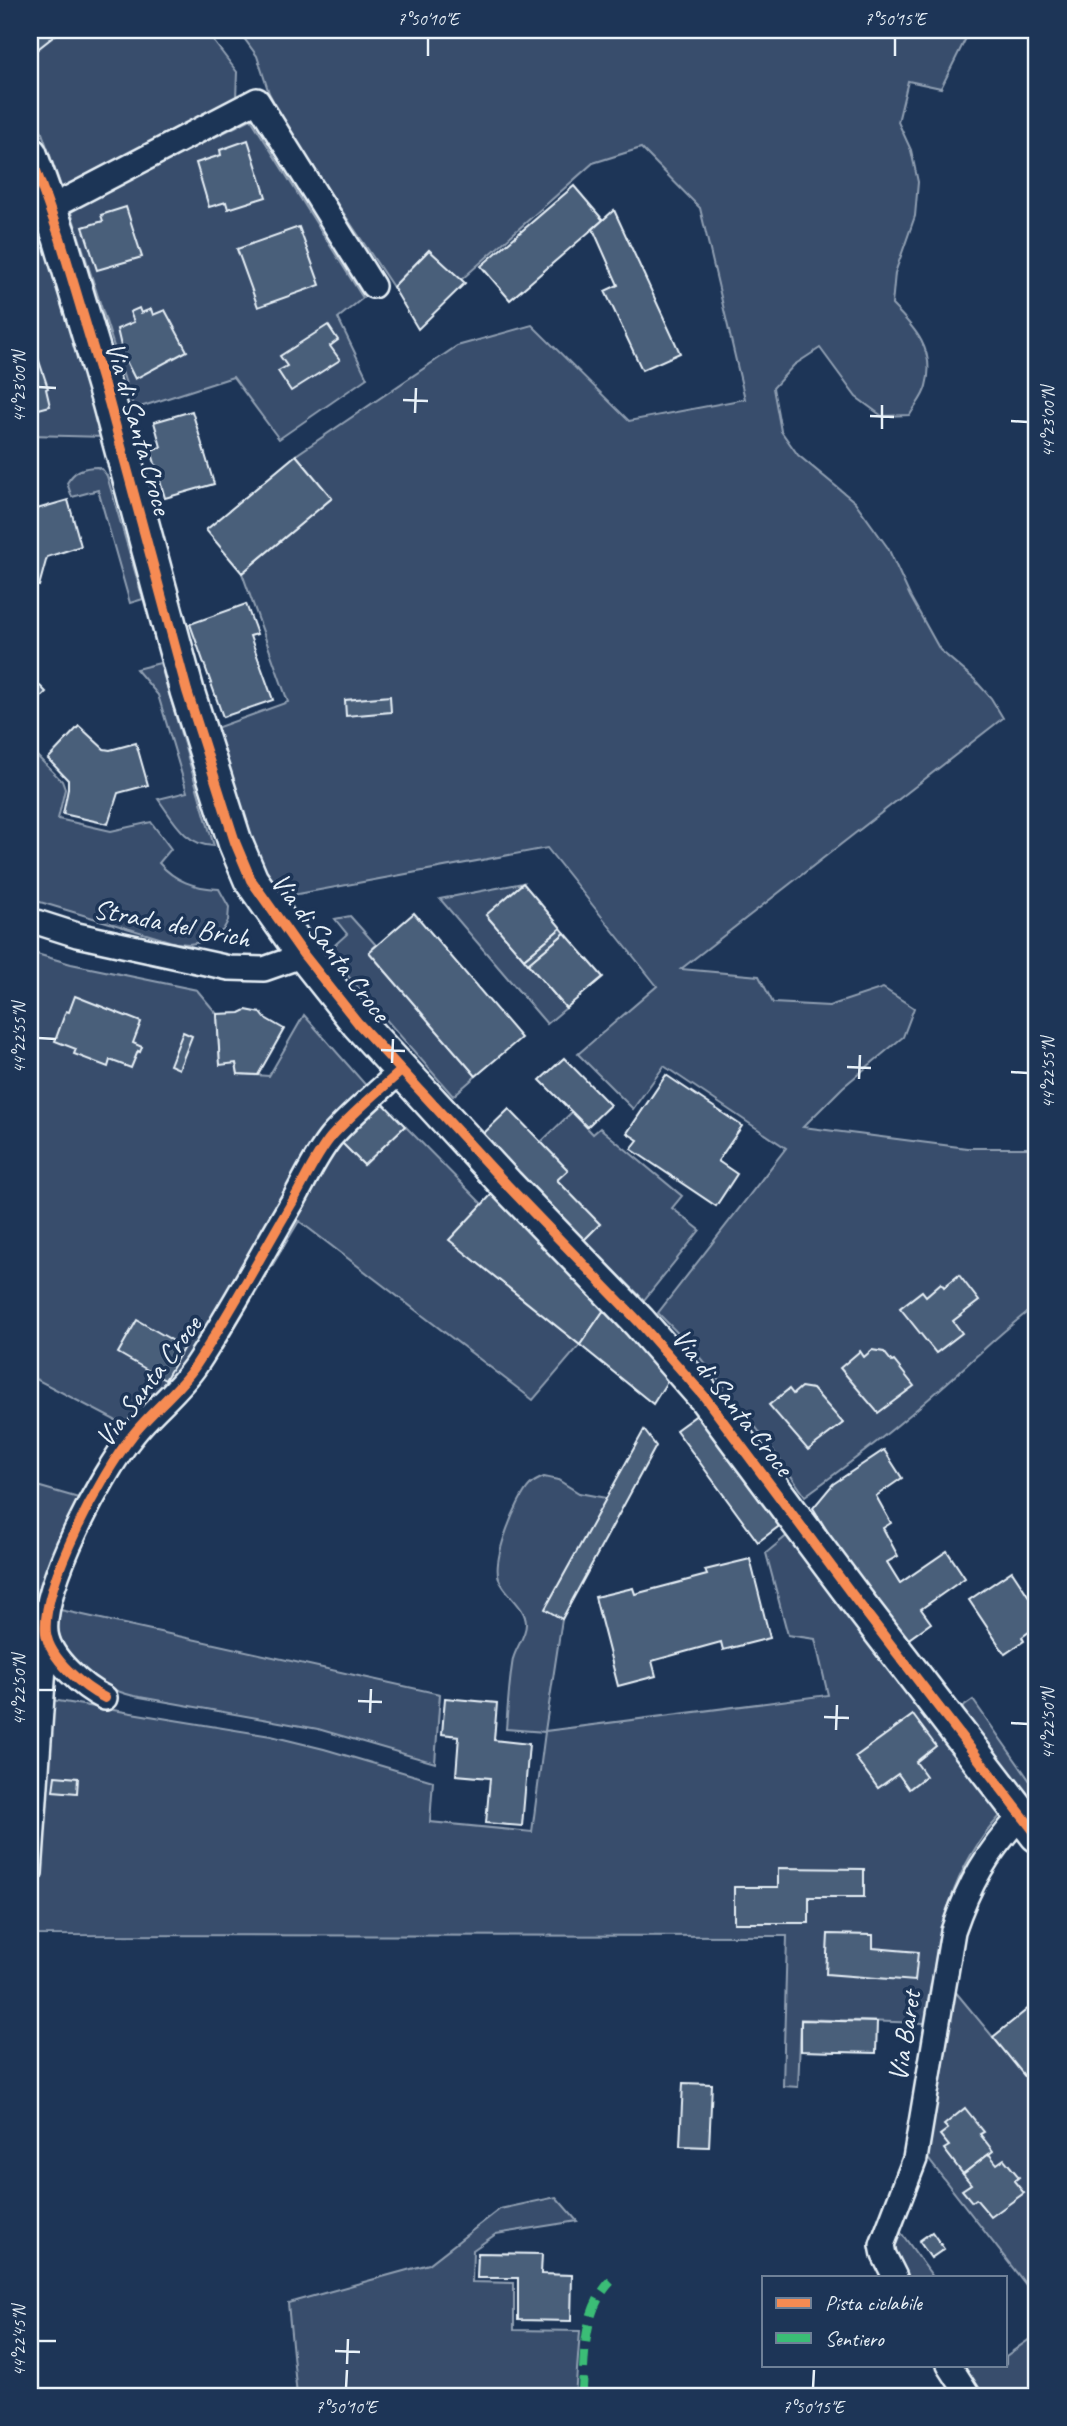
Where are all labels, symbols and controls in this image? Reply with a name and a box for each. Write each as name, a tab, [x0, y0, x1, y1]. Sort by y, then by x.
text: 7°50'10"E	[397, 8, 461, 30]
text: 7°50'15"E	[864, 8, 928, 30]
street label: Via di Santa Croce	[98, 338, 181, 520]
text: 44°23'00"N	[8, 348, 30, 422]
text: 44°23'00"N	[1037, 383, 1059, 457]
street label: Via di Santa Croce	[264, 865, 400, 1030]
street label: Strada del Brich	[91, 891, 255, 956]
text: 44°22'55"N	[8, 999, 30, 1073]
text: 44°22'55"N	[1037, 1034, 1059, 1108]
street label: Via Santa Croce	[87, 1307, 210, 1454]
street label: Via di Santa Croce	[664, 1321, 803, 1484]
text: 44°22'50"N	[8, 1651, 30, 1725]
text: 44°22'50"N	[1037, 1685, 1059, 1759]
street label: Via Baret	[880, 1986, 929, 2084]
legend	[762, 2276, 1007, 2366]
text: Pista ciclabile	[825, 2290, 923, 2316]
text: 44°22'45"N	[8, 2302, 30, 2376]
text: Sentiero	[825, 2326, 885, 2352]
text: 7°50'10"E	[315, 2396, 379, 2418]
text: 7°50'15"E	[782, 2396, 846, 2418]

